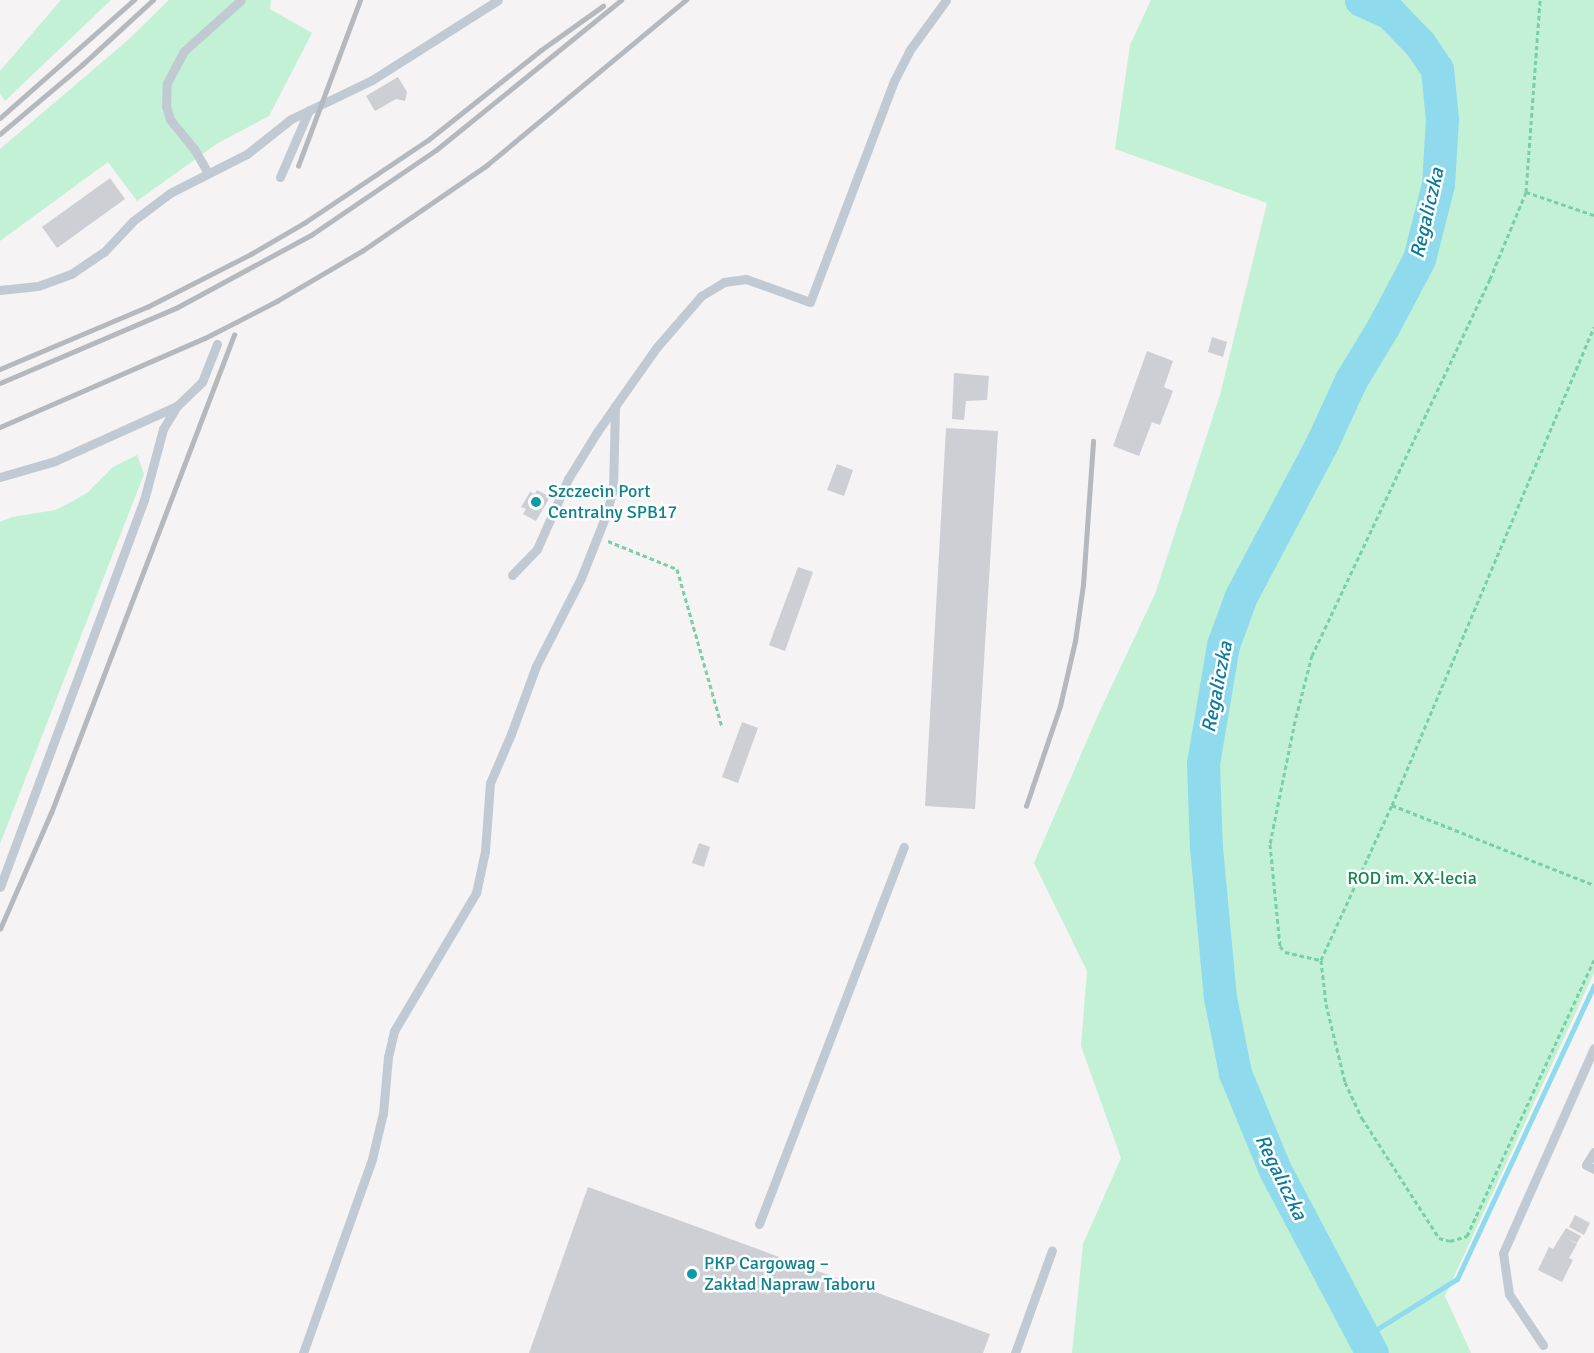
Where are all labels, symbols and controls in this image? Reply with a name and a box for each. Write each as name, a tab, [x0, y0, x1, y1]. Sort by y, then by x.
water label: Regaliczka	[1405, 165, 1449, 261]
place label: Szczecin Port Centralny SPB17	[548, 481, 677, 524]
marker: Szczecin Port Centralny SPB17	[529, 495, 543, 509]
water label: Regaliczka	[1196, 639, 1238, 735]
park label: ROD im. XX-lecia	[1347, 867, 1477, 889]
water label: Regaliczka	[1250, 1130, 1312, 1224]
place label: PKP Cargowag – Zakład Napraw Taboru	[704, 1253, 876, 1296]
marker: PKP Cargowag – Zakład Napraw Taboru	[685, 1267, 699, 1281]

